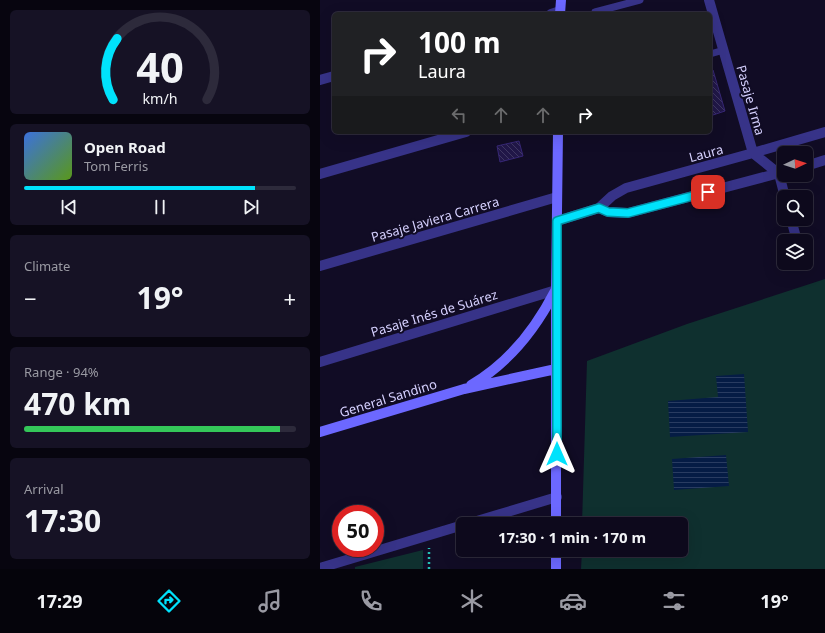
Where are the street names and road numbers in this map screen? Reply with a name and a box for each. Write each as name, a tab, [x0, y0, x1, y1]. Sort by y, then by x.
street label: Pasaje Irma	[732, 63, 770, 137]
street label: Laura	[687, 140, 725, 166]
street label: Pasaje Javiera Carrera	[369, 192, 501, 246]
street label: Pasaje Inés de Suárez	[368, 285, 500, 341]
street label: General Sandino	[337, 375, 439, 421]

